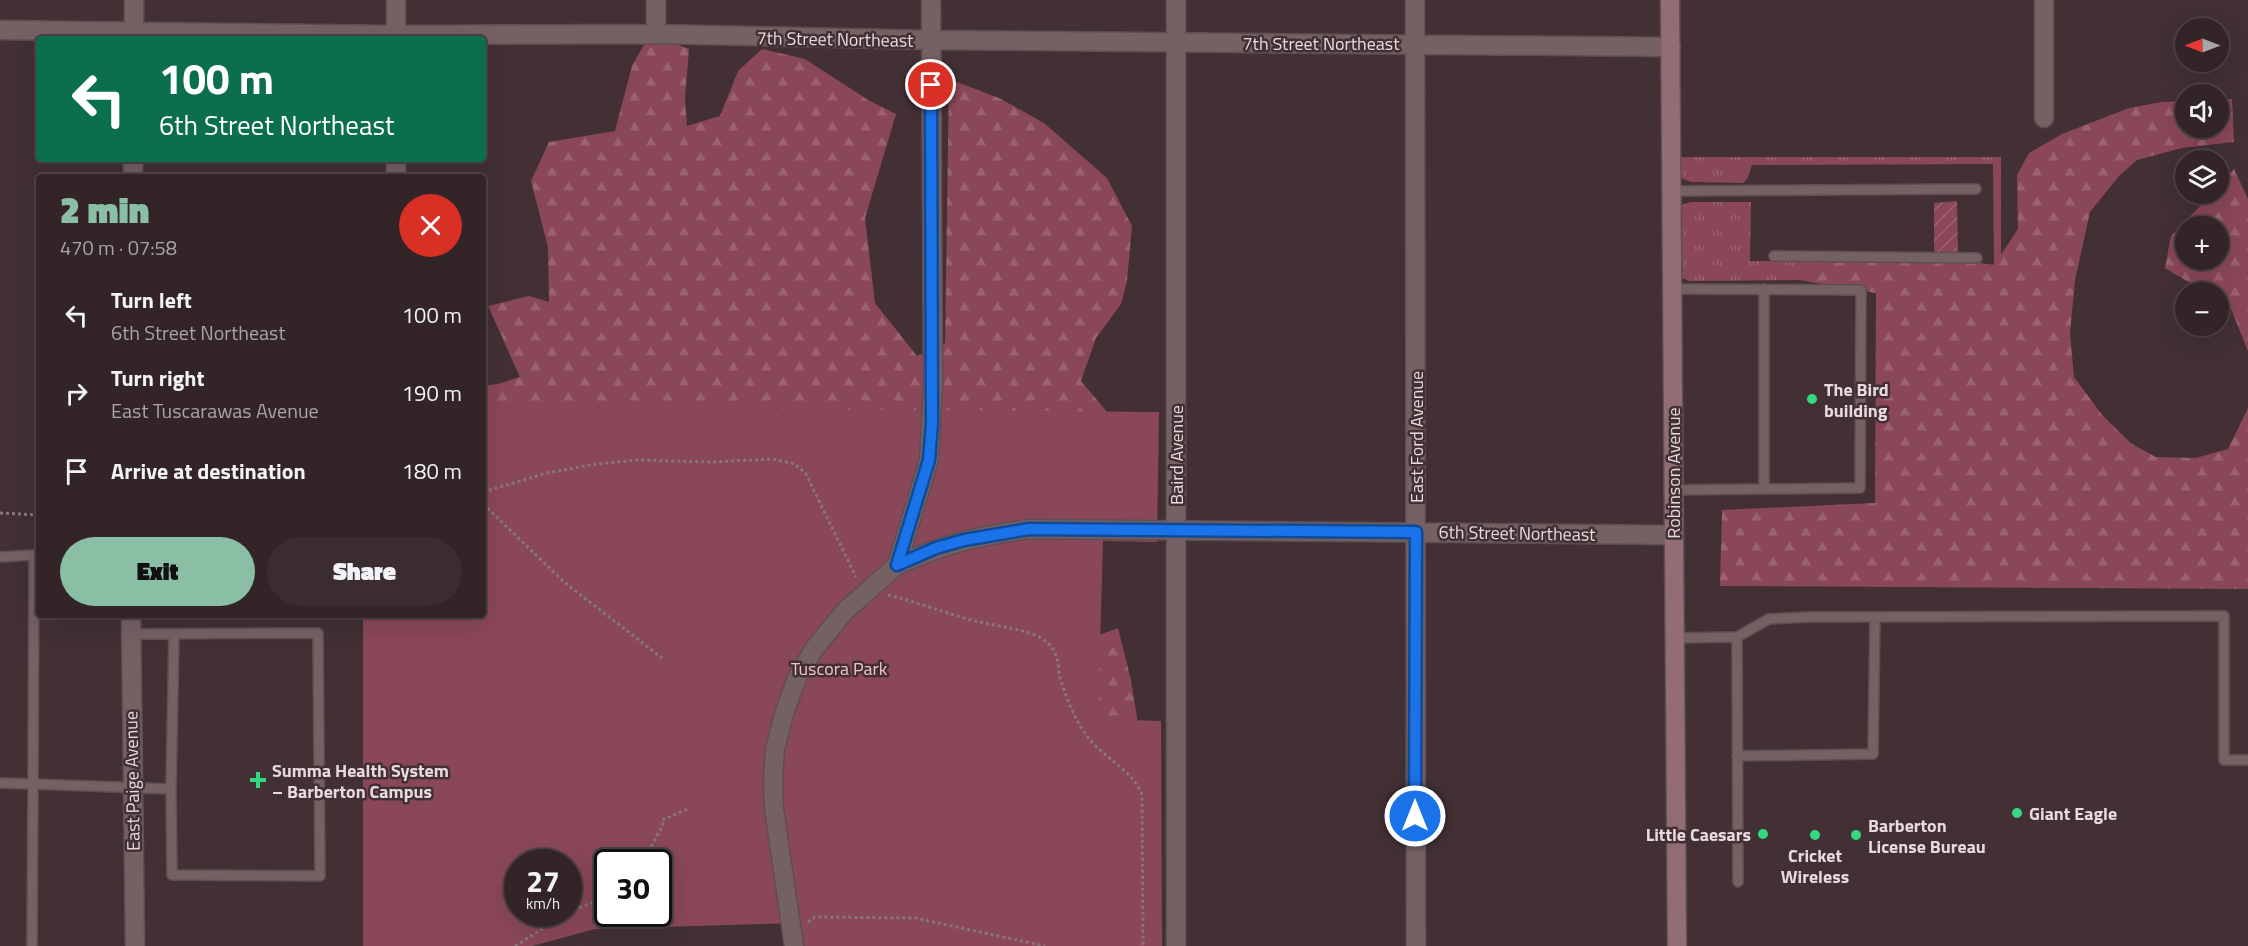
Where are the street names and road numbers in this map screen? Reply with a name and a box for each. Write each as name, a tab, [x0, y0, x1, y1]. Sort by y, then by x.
street label: 7th Street Northeast	[756, 24, 914, 54]
street label: 7th Street Northeast	[1243, 30, 1400, 57]
street label: East Ford Avenue	[1403, 371, 1430, 503]
street label: Baird Avenue	[1163, 405, 1190, 505]
street label: Robinson Avenue	[1660, 407, 1687, 539]
street label: 6th Street Northeast	[1438, 518, 1596, 548]
street label: East Paige Avenue	[117, 711, 147, 851]

